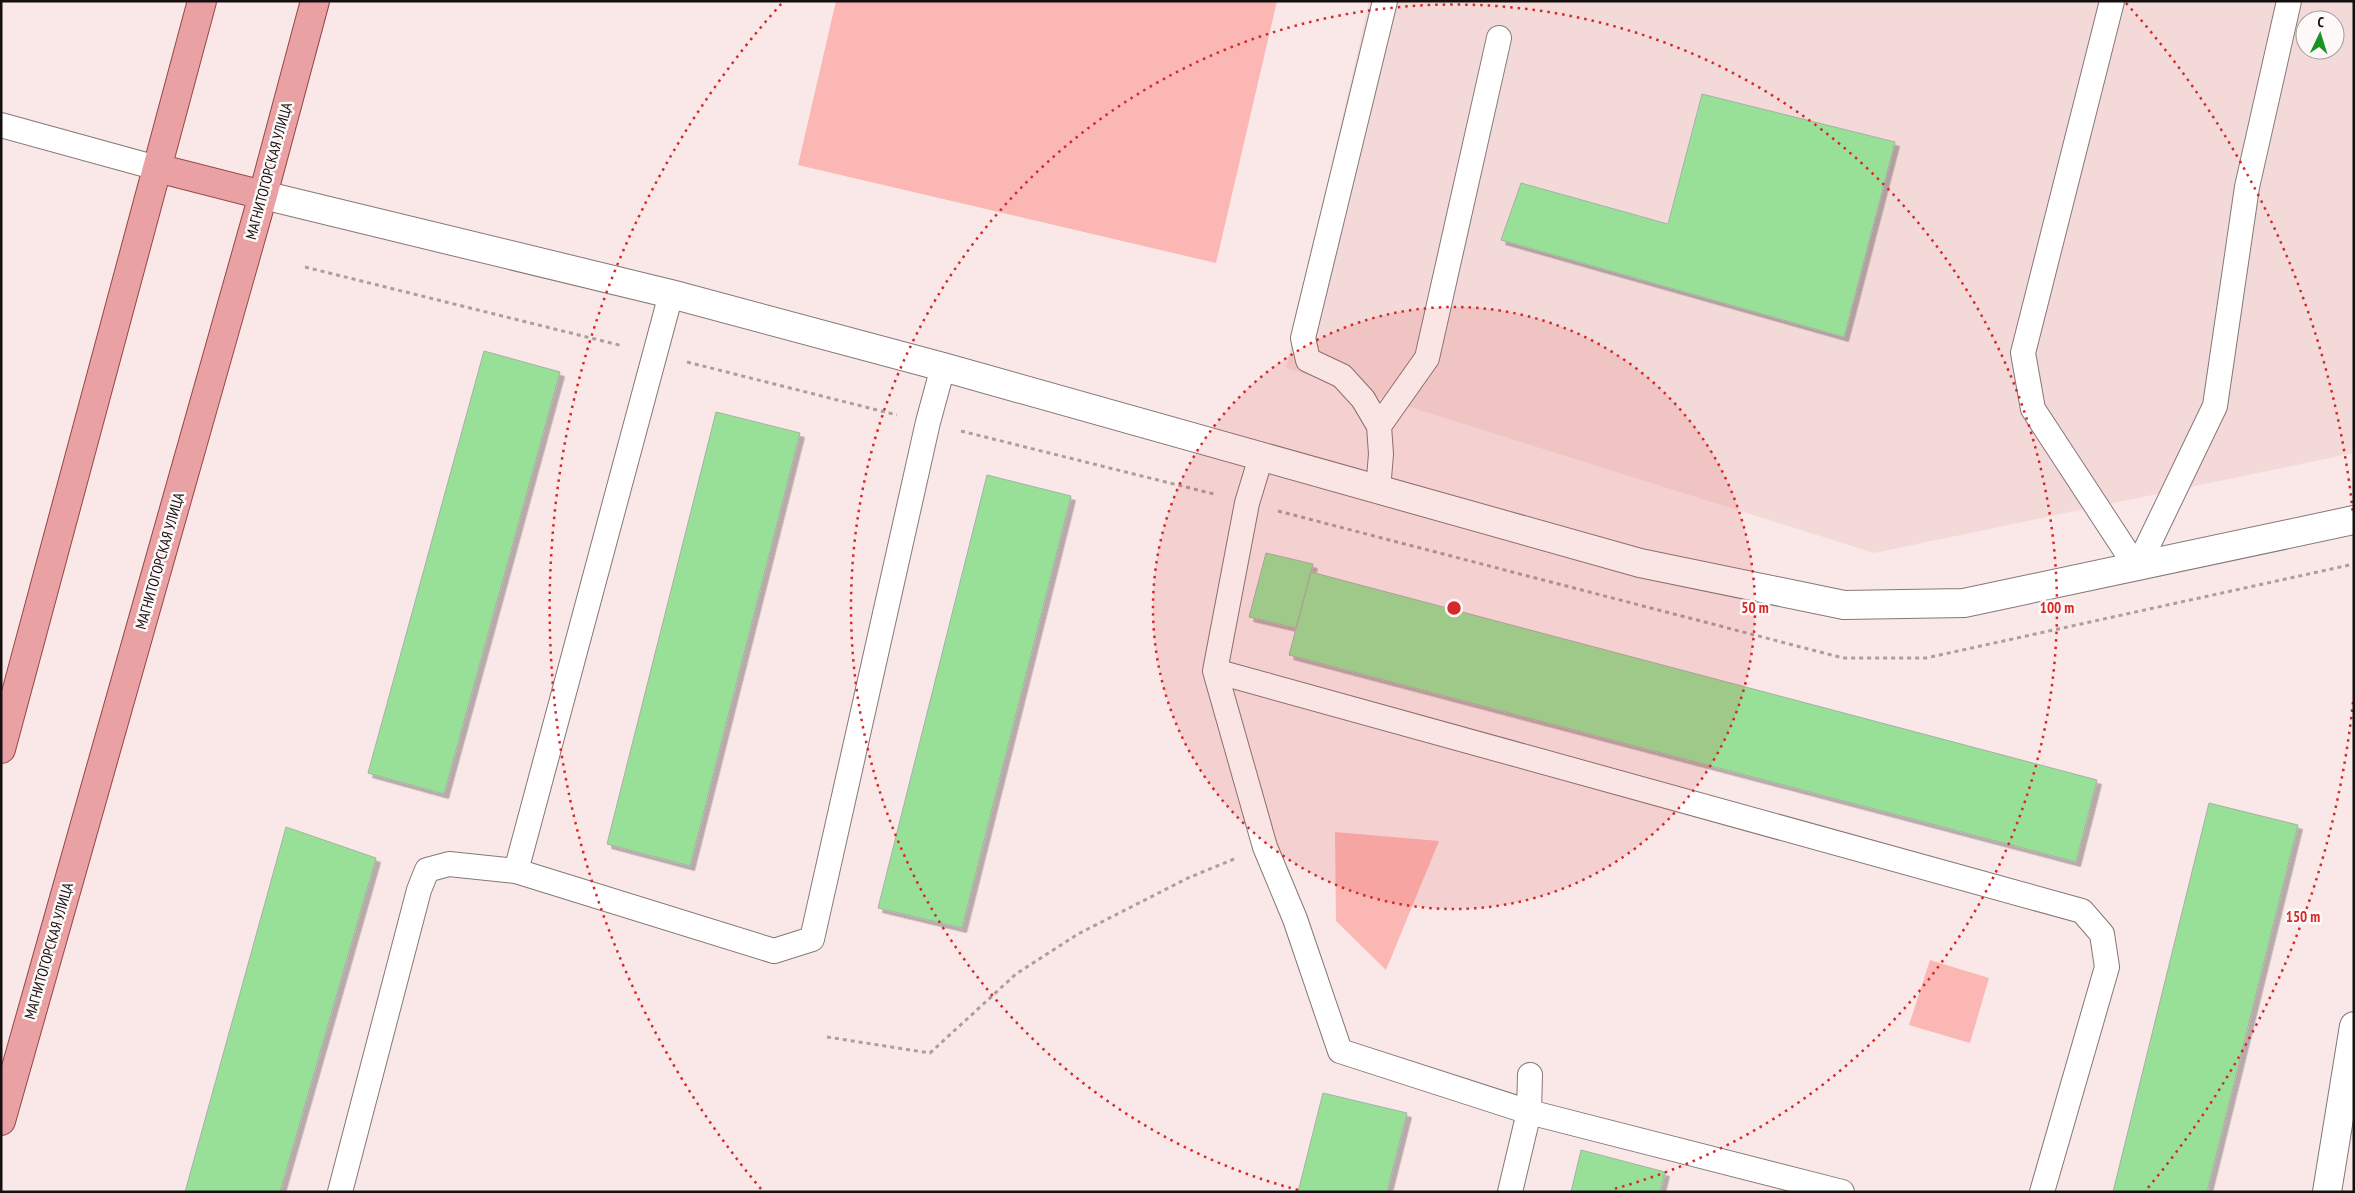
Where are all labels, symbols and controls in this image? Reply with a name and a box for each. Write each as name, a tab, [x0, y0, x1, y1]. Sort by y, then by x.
north arrow	[2295, 10, 2345, 60]
text: С	[2317, 13, 2325, 31]
street label: МАГНИТОГОРСКАЯ УЛИЦА	[241, 99, 296, 242]
street label: МАГНИТОГОРСКАЯ УЛИЦА	[131, 489, 188, 631]
text: 50 m	[1741, 598, 1769, 617]
text: 100 m	[2040, 598, 2074, 617]
centre of rings	[1445, 599, 1463, 617]
street label: МАГНИТОГОРСКАЯ УЛИЦА	[20, 879, 77, 1021]
text: 150 m	[2286, 907, 2320, 926]

